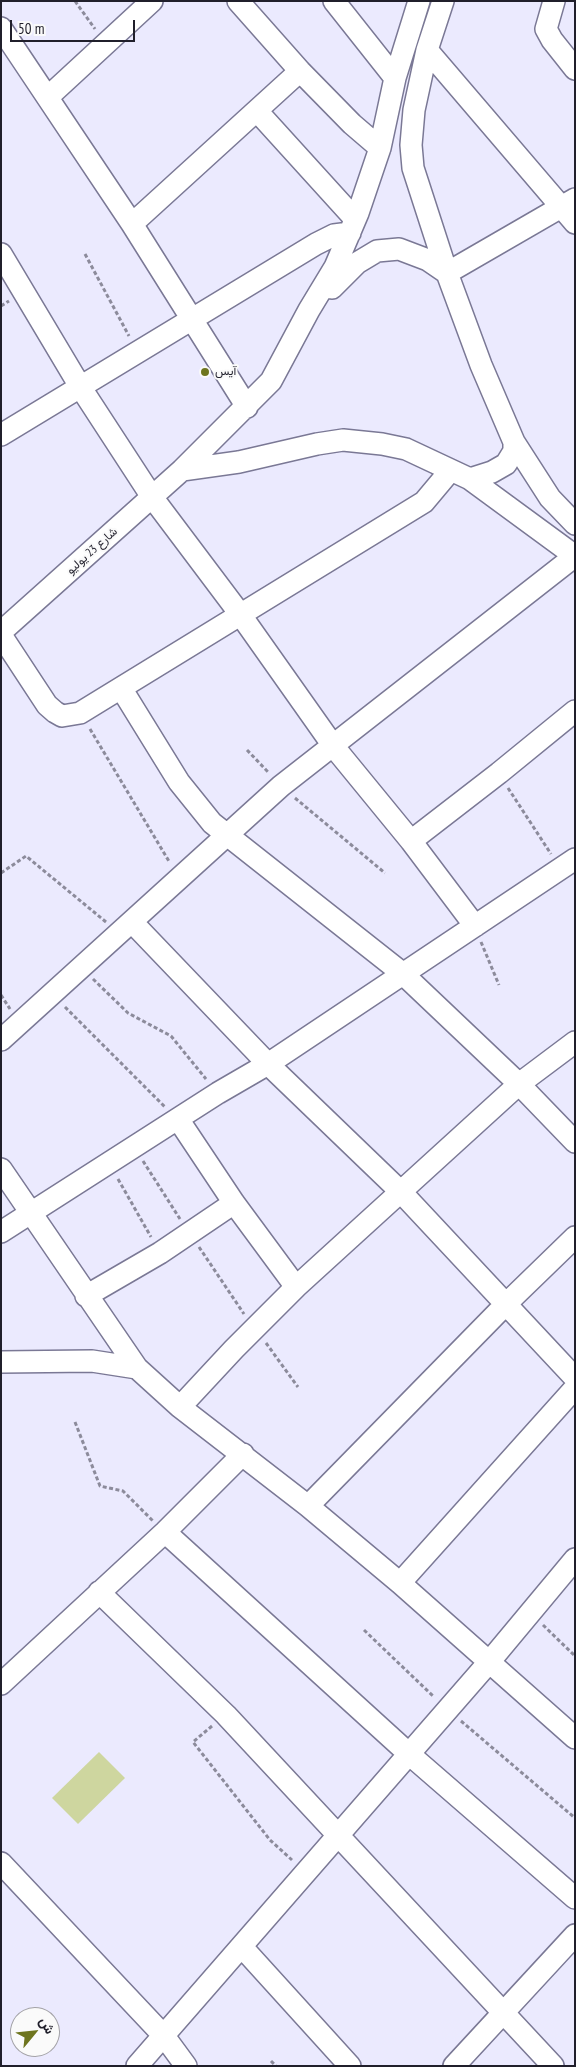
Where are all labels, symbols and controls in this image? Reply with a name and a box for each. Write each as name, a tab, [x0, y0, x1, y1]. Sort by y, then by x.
scale bar	[12, 10, 138, 42]
text: 50 m	[18, 19, 44, 38]
place label: آيس	[215, 365, 236, 379]
marker: آيس	[199, 366, 211, 378]
street label: شارع 23 يوليو	[64, 524, 120, 578]
north arrow	[10, 2007, 60, 2057]
text: ش	[35, 2014, 59, 2037]

